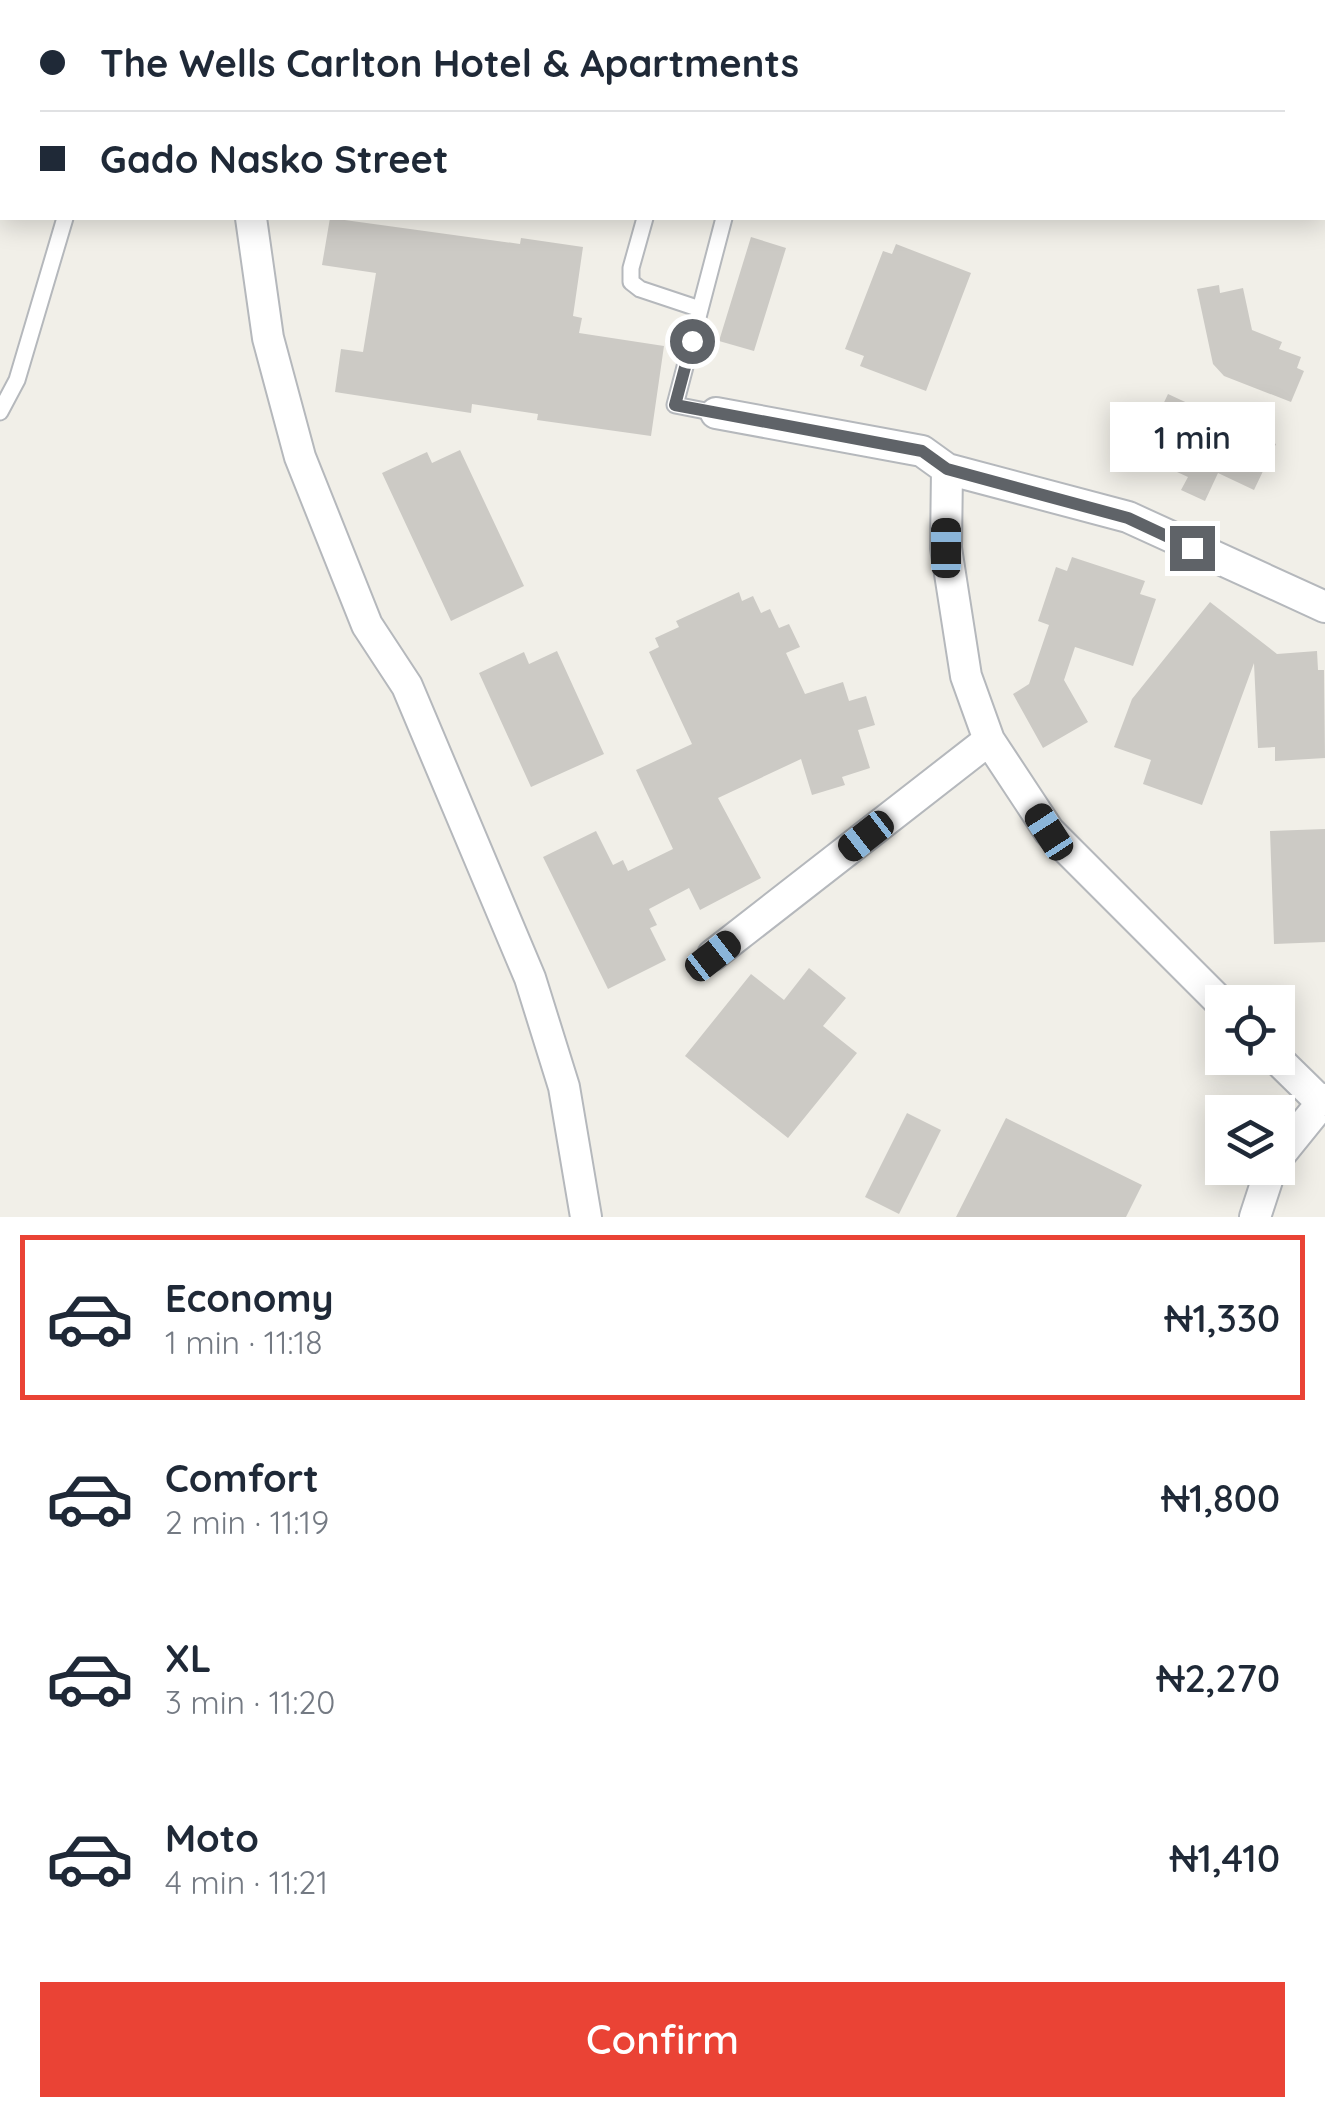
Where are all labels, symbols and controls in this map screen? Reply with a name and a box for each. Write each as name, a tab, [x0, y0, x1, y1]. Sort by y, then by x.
text: The Wells Carlton Hotel & Apartments	[100, 39, 799, 87]
text: Gado Nasko Street	[100, 135, 449, 183]
route start	[670, 319, 715, 364]
callout: 1 min	[1110, 403, 1274, 473]
text: 1 min	[1154, 417, 1231, 457]
car	[931, 518, 961, 578]
route end	[1170, 526, 1215, 571]
car	[1020, 799, 1078, 865]
car	[833, 806, 899, 866]
car	[680, 926, 746, 986]
map controls	[1205, 985, 1295, 1185]
button: locate	[1205, 985, 1295, 1075]
button: layers	[1205, 1095, 1295, 1185]
icon: car	[45, 1273, 135, 1363]
text: Economy	[165, 1274, 334, 1322]
text: ₦1,330	[1165, 1294, 1280, 1342]
text: 1 min · 11:18	[165, 1322, 323, 1362]
icon: car	[45, 1453, 135, 1543]
text: Comfort	[165, 1454, 319, 1502]
text: ₦1,800	[1161, 1474, 1280, 1522]
text: 2 min · 11:19	[165, 1502, 329, 1542]
icon: car	[45, 1633, 135, 1723]
text: XL	[165, 1634, 211, 1682]
text: ₦2,270	[1157, 1654, 1280, 1702]
text: 3 min · 11:20	[165, 1682, 335, 1722]
icon: car	[45, 1813, 135, 1903]
text: Moto	[165, 1814, 259, 1862]
text: ₦1,410	[1170, 1834, 1280, 1882]
text: 4 min · 11:21	[165, 1862, 328, 1902]
button: Confirm	[40, 1982, 1285, 2097]

